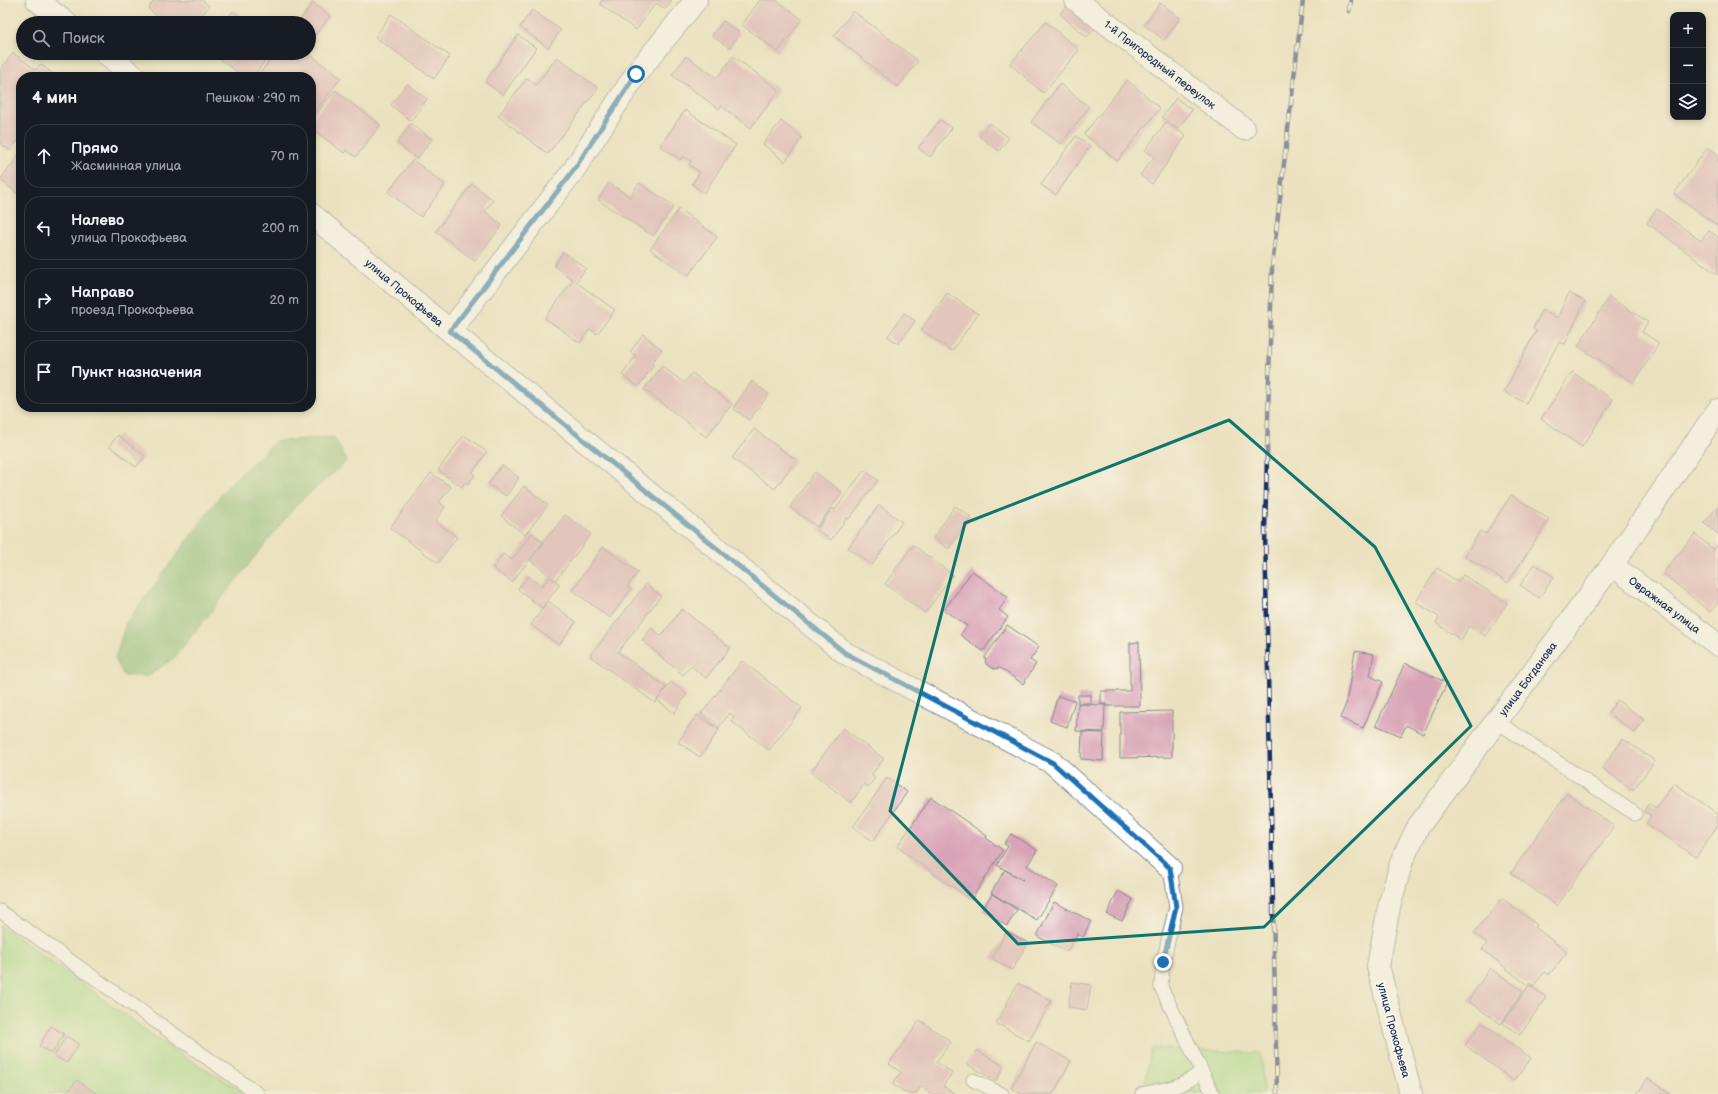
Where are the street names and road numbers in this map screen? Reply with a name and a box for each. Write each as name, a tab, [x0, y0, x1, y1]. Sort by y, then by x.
street label: 1-й Пригородный переулок	[1101, 18, 1218, 112]
street label: улица Прокофьева	[362, 256, 446, 330]
street label: Овражная улица	[1626, 574, 1703, 637]
street label: улица Богданова	[1497, 639, 1560, 719]
street label: улица Прокофьева	[1375, 981, 1413, 1080]

